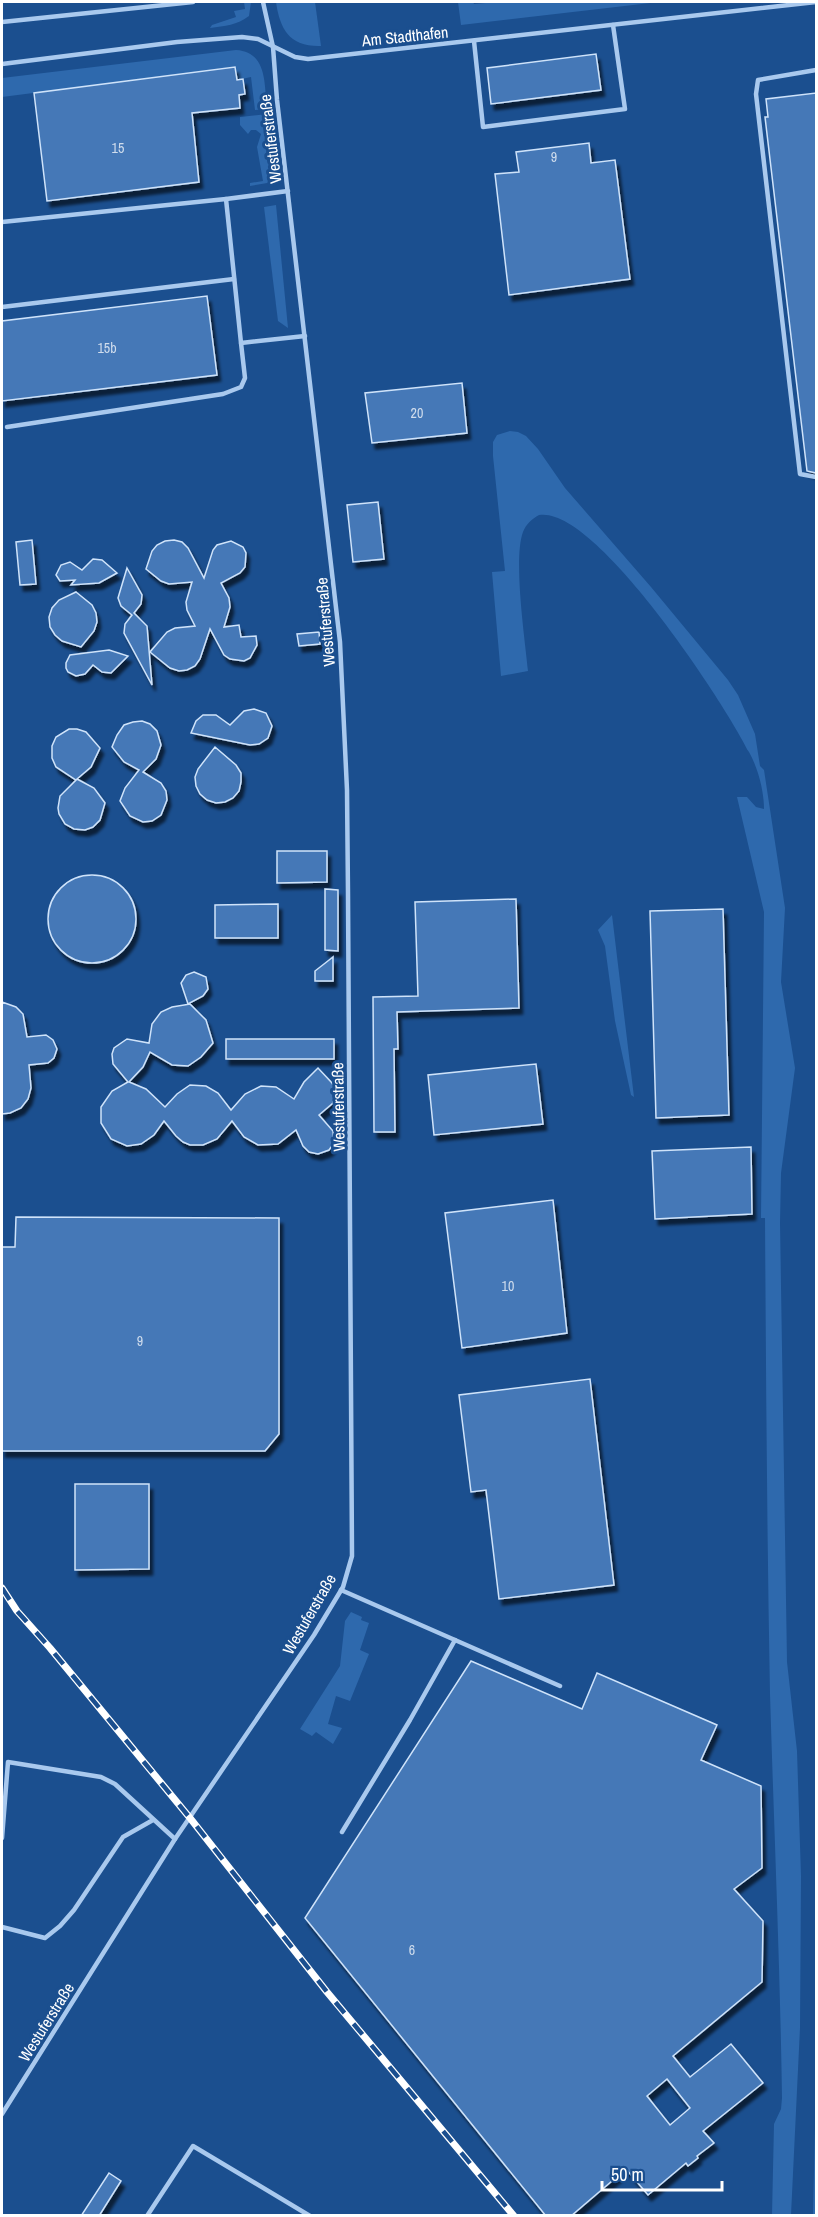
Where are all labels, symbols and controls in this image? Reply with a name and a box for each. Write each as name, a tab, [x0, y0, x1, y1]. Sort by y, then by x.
street label: Am Stadthafen	[360, 21, 449, 52]
street label: Westuferstraße	[254, 93, 286, 185]
house number: 15	[112, 139, 124, 157]
house number: 9	[551, 148, 557, 166]
house number: 15b	[97, 339, 117, 357]
house number: 20	[411, 404, 423, 422]
street label: Westuferstraße	[310, 576, 340, 668]
street label: Westuferstraße	[326, 1062, 350, 1152]
house number: 10	[502, 1277, 514, 1295]
house number: 9	[137, 1332, 143, 1350]
street label: Westuferstraße	[277, 1570, 341, 1658]
house number: 6	[409, 1941, 415, 1959]
street label: Westuferstraße	[13, 1978, 79, 2066]
scale bar	[602, 2154, 722, 2192]
text: 50 m	[611, 2162, 644, 2187]

